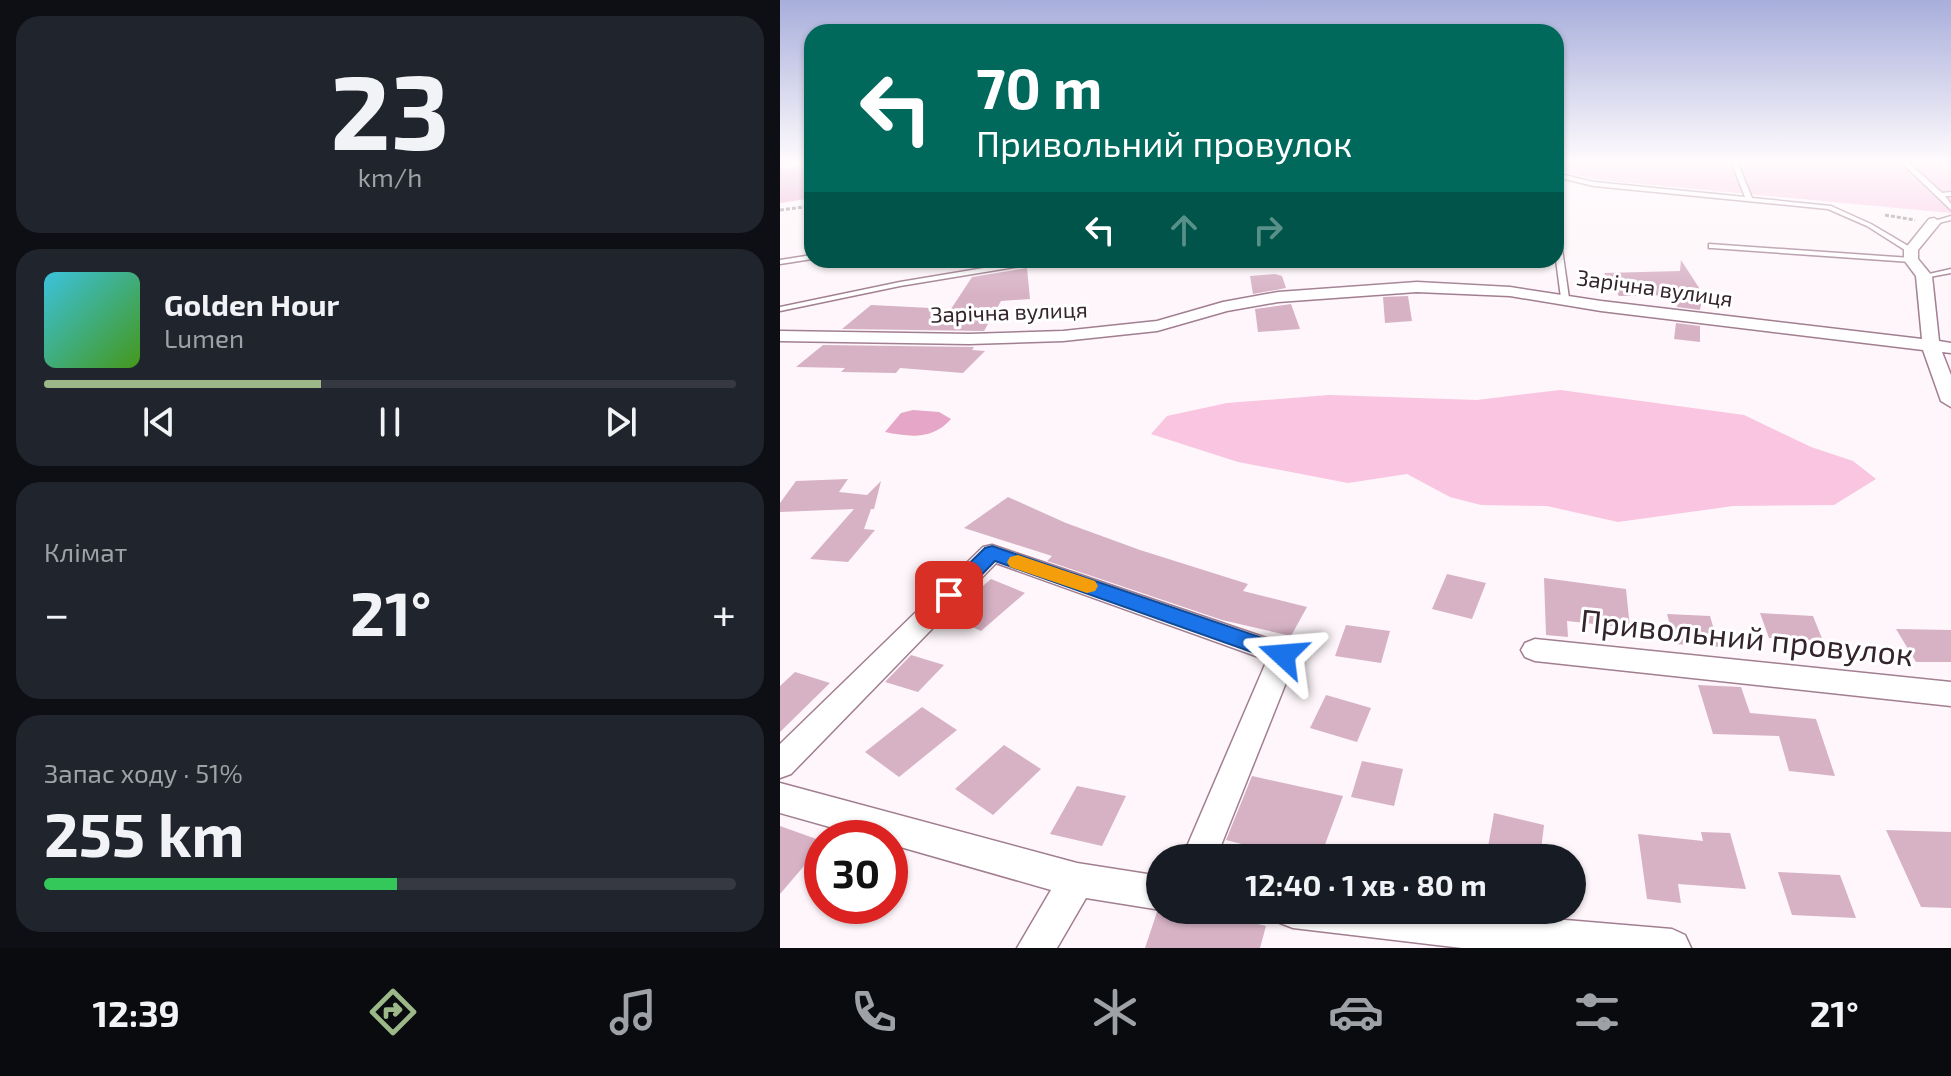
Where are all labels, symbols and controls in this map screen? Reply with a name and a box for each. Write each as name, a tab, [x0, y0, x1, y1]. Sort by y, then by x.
text: 23	[330, 46, 450, 171]
text: 70 m	[976, 53, 1102, 120]
icon: left	[844, 56, 948, 160]
text: Привольний провулок	[976, 121, 1352, 164]
text: km/h	[358, 161, 422, 192]
icon: left	[1078, 208, 1122, 252]
icon: ahead	[1162, 208, 1206, 252]
icon: right	[1246, 208, 1290, 252]
street label: Зарічна вулиця	[1575, 263, 1735, 312]
text: Golden Hour	[164, 286, 339, 322]
street label: Зарічна вулиця	[930, 295, 1088, 328]
text: Lumen	[164, 322, 244, 353]
icon: previous	[137, 400, 181, 444]
icon: pause	[368, 400, 412, 444]
icon: next	[599, 400, 643, 444]
text: Клімат	[44, 536, 127, 567]
pin	[915, 561, 983, 629]
icon: arrive	[927, 573, 971, 617]
text: 21°	[350, 576, 431, 648]
text: −	[44, 586, 70, 639]
text: +	[712, 586, 736, 639]
street label: Привольний провулок	[1579, 600, 1915, 673]
position arrow	[1241, 613, 1325, 697]
text: Запас ходу · 51%	[44, 757, 243, 788]
text: 255 km	[44, 797, 244, 869]
speed limit sign: 30	[804, 820, 908, 924]
text: 12:40 · 1 хв · 80 m	[1245, 866, 1487, 902]
icon: directions	[365, 984, 421, 1040]
icon: music	[605, 984, 661, 1040]
icon: phone	[846, 984, 902, 1040]
icon: climate	[1087, 984, 1143, 1040]
icon: car	[1328, 984, 1384, 1040]
icon: filters	[1569, 984, 1625, 1040]
text: 12:39	[92, 991, 180, 1034]
text: 21°	[1810, 991, 1859, 1034]

